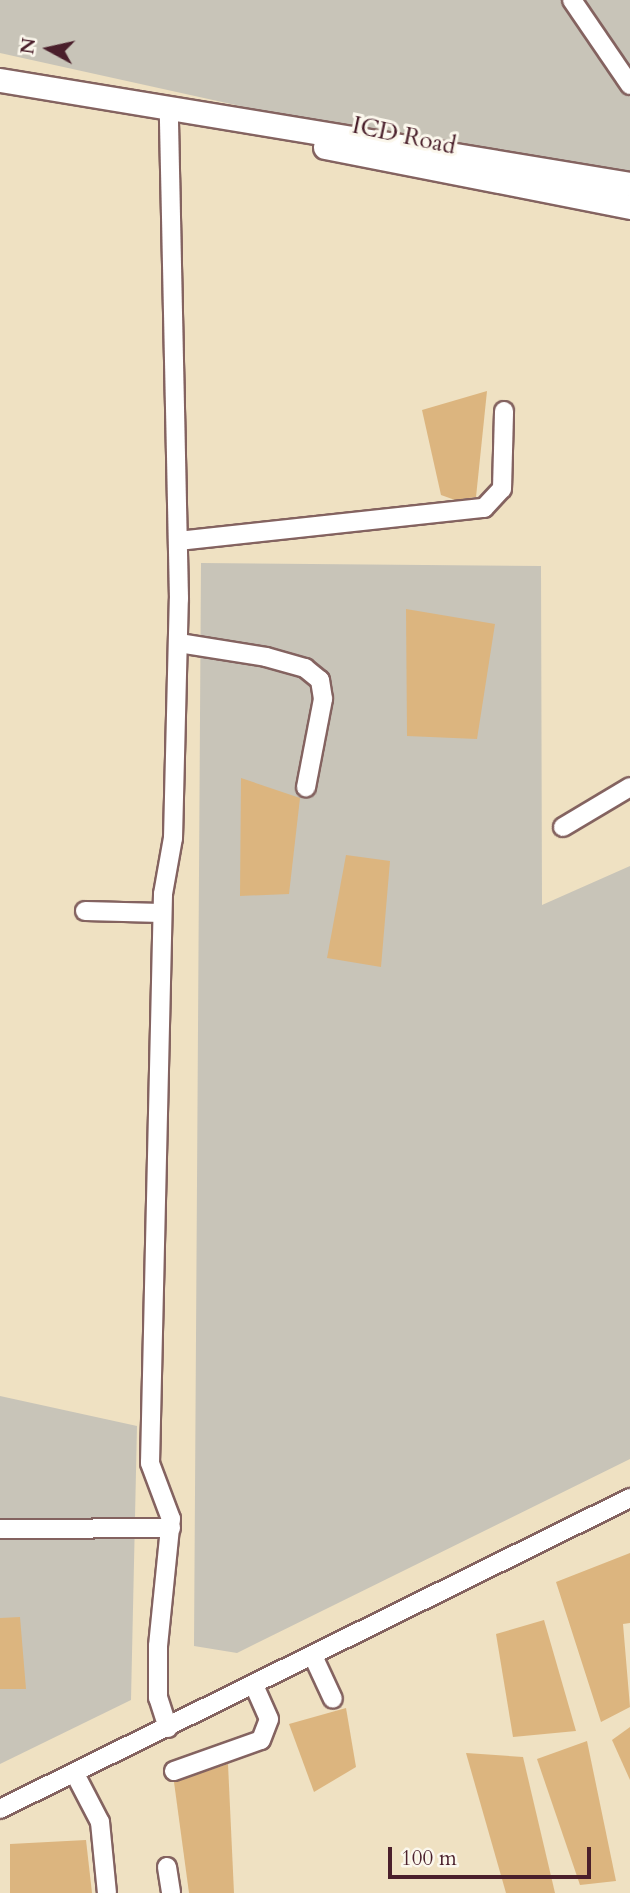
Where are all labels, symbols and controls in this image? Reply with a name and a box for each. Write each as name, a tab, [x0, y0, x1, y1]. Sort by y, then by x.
north arrow	[14, 14, 84, 84]
text: N	[14, 36, 42, 56]
street label: ICD Road	[350, 111, 458, 161]
scale bar	[392, 1834, 595, 1878]
text: 100 m	[401, 1844, 457, 1873]

